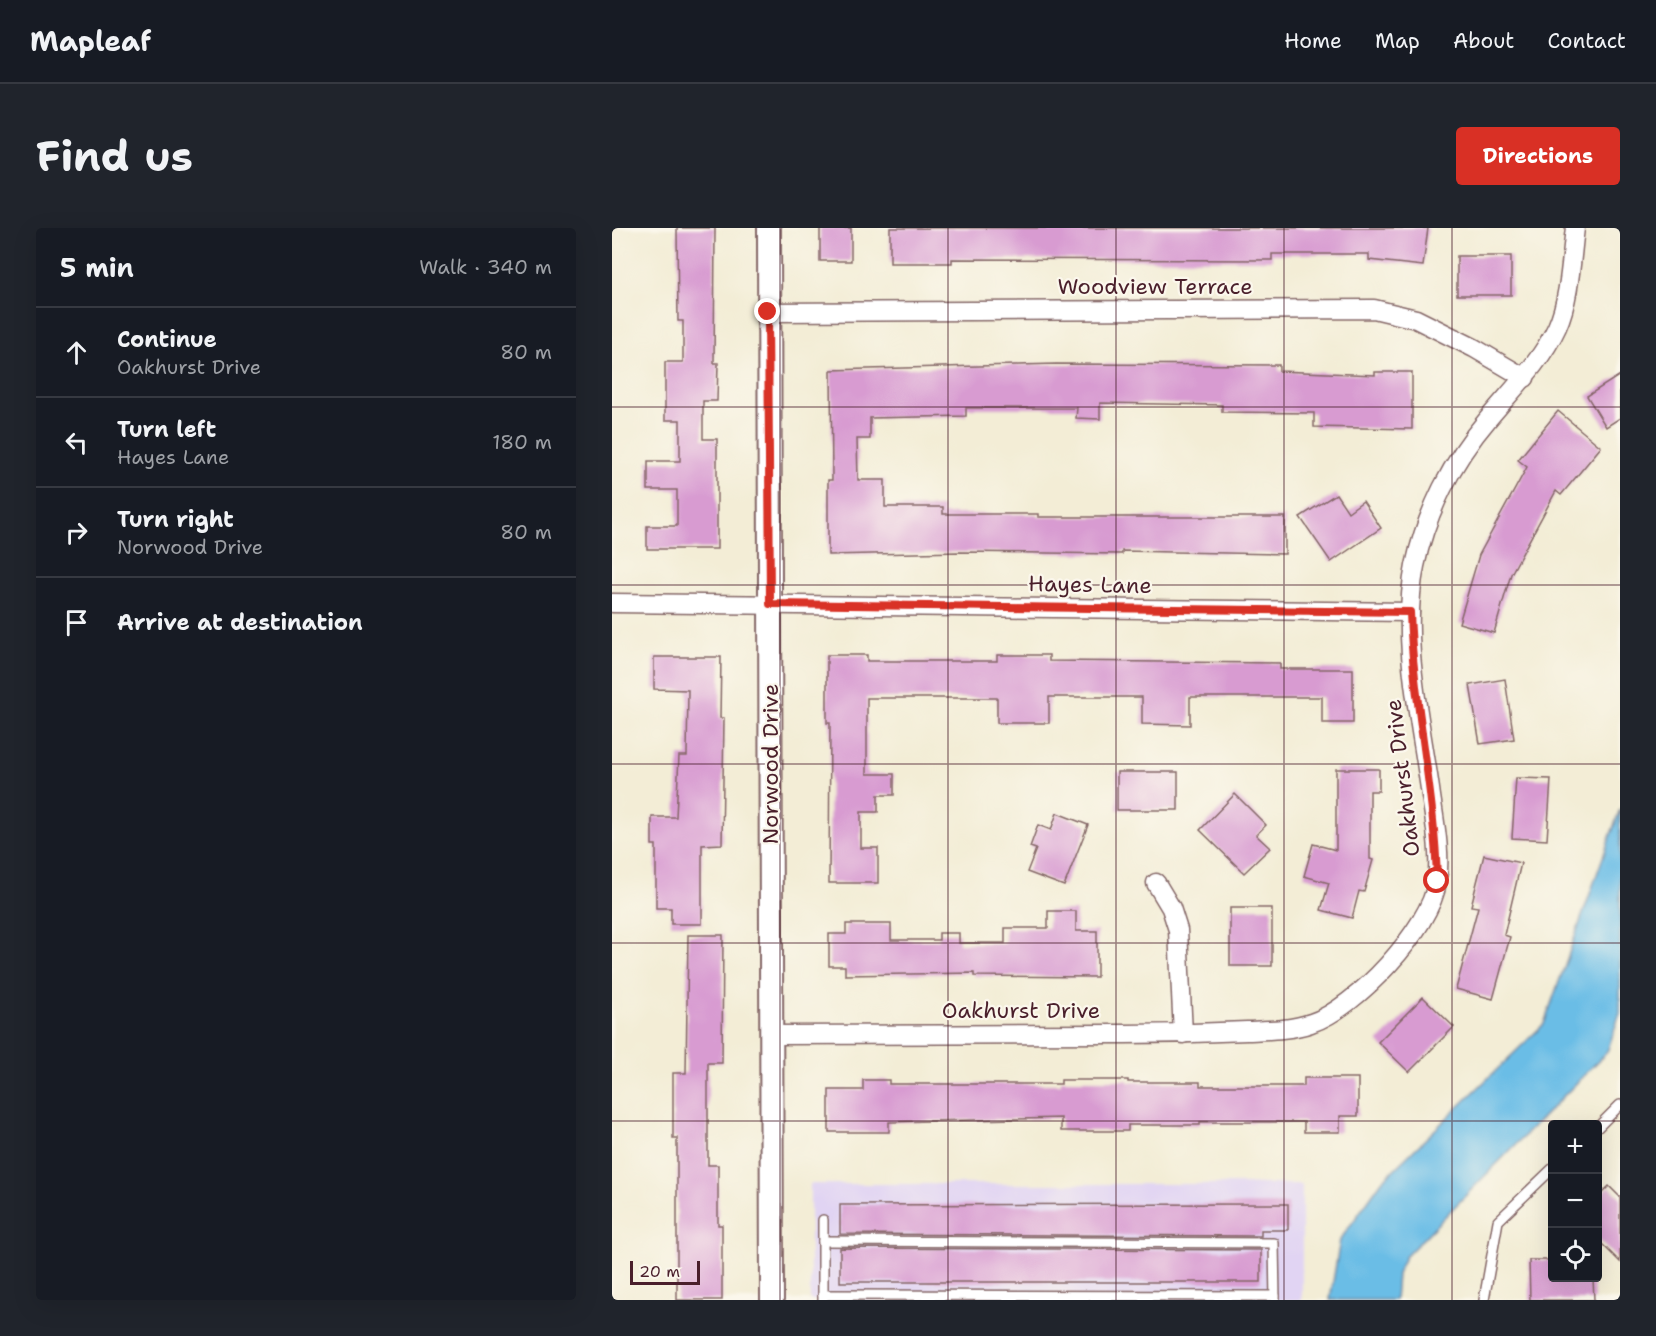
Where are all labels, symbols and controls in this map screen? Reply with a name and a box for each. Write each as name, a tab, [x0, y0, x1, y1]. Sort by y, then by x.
text: Mapleaf	[30, 22, 151, 60]
text: Home	[1284, 27, 1342, 55]
text: Map	[1375, 27, 1420, 55]
text: About	[1453, 27, 1514, 55]
text: Contact	[1547, 27, 1626, 55]
button: Directions	[1456, 127, 1620, 185]
text: Find us	[36, 128, 193, 184]
text: 5 min	[60, 250, 134, 285]
text: Walk · 340 m	[419, 254, 552, 280]
street label: Woodview Terrace	[1057, 272, 1253, 301]
route end	[754, 298, 780, 324]
text: Continue	[117, 325, 217, 354]
icon: ahead	[60, 336, 93, 369]
text: 80 m	[500, 339, 552, 365]
text: Oakhurst Drive	[117, 354, 261, 380]
text: Turn left	[117, 415, 216, 444]
icon: left	[60, 426, 93, 459]
text: 180 m	[492, 429, 552, 455]
text: Hayes Lane	[117, 444, 229, 470]
text: Turn right	[117, 505, 234, 534]
icon: right	[60, 516, 93, 549]
text: 80 m	[500, 519, 552, 545]
text: Norwood Drive	[117, 534, 263, 560]
street label: Hayes Lane	[1028, 569, 1152, 600]
icon: arrive	[60, 606, 93, 639]
text: Arrive at destination	[117, 608, 363, 637]
street label: Norwood Drive	[756, 684, 785, 844]
street label: Oakhurst Drive	[1378, 697, 1427, 858]
route start	[1423, 867, 1449, 893]
street label: Oakhurst Drive	[942, 996, 1100, 1025]
map controls	[1548, 1120, 1602, 1282]
button: +	[1548, 1120, 1602, 1174]
button: −	[1548, 1174, 1602, 1228]
button: locate	[1548, 1228, 1602, 1282]
scale bar	[630, 1258, 700, 1286]
text: 20 m	[639, 1261, 680, 1282]

